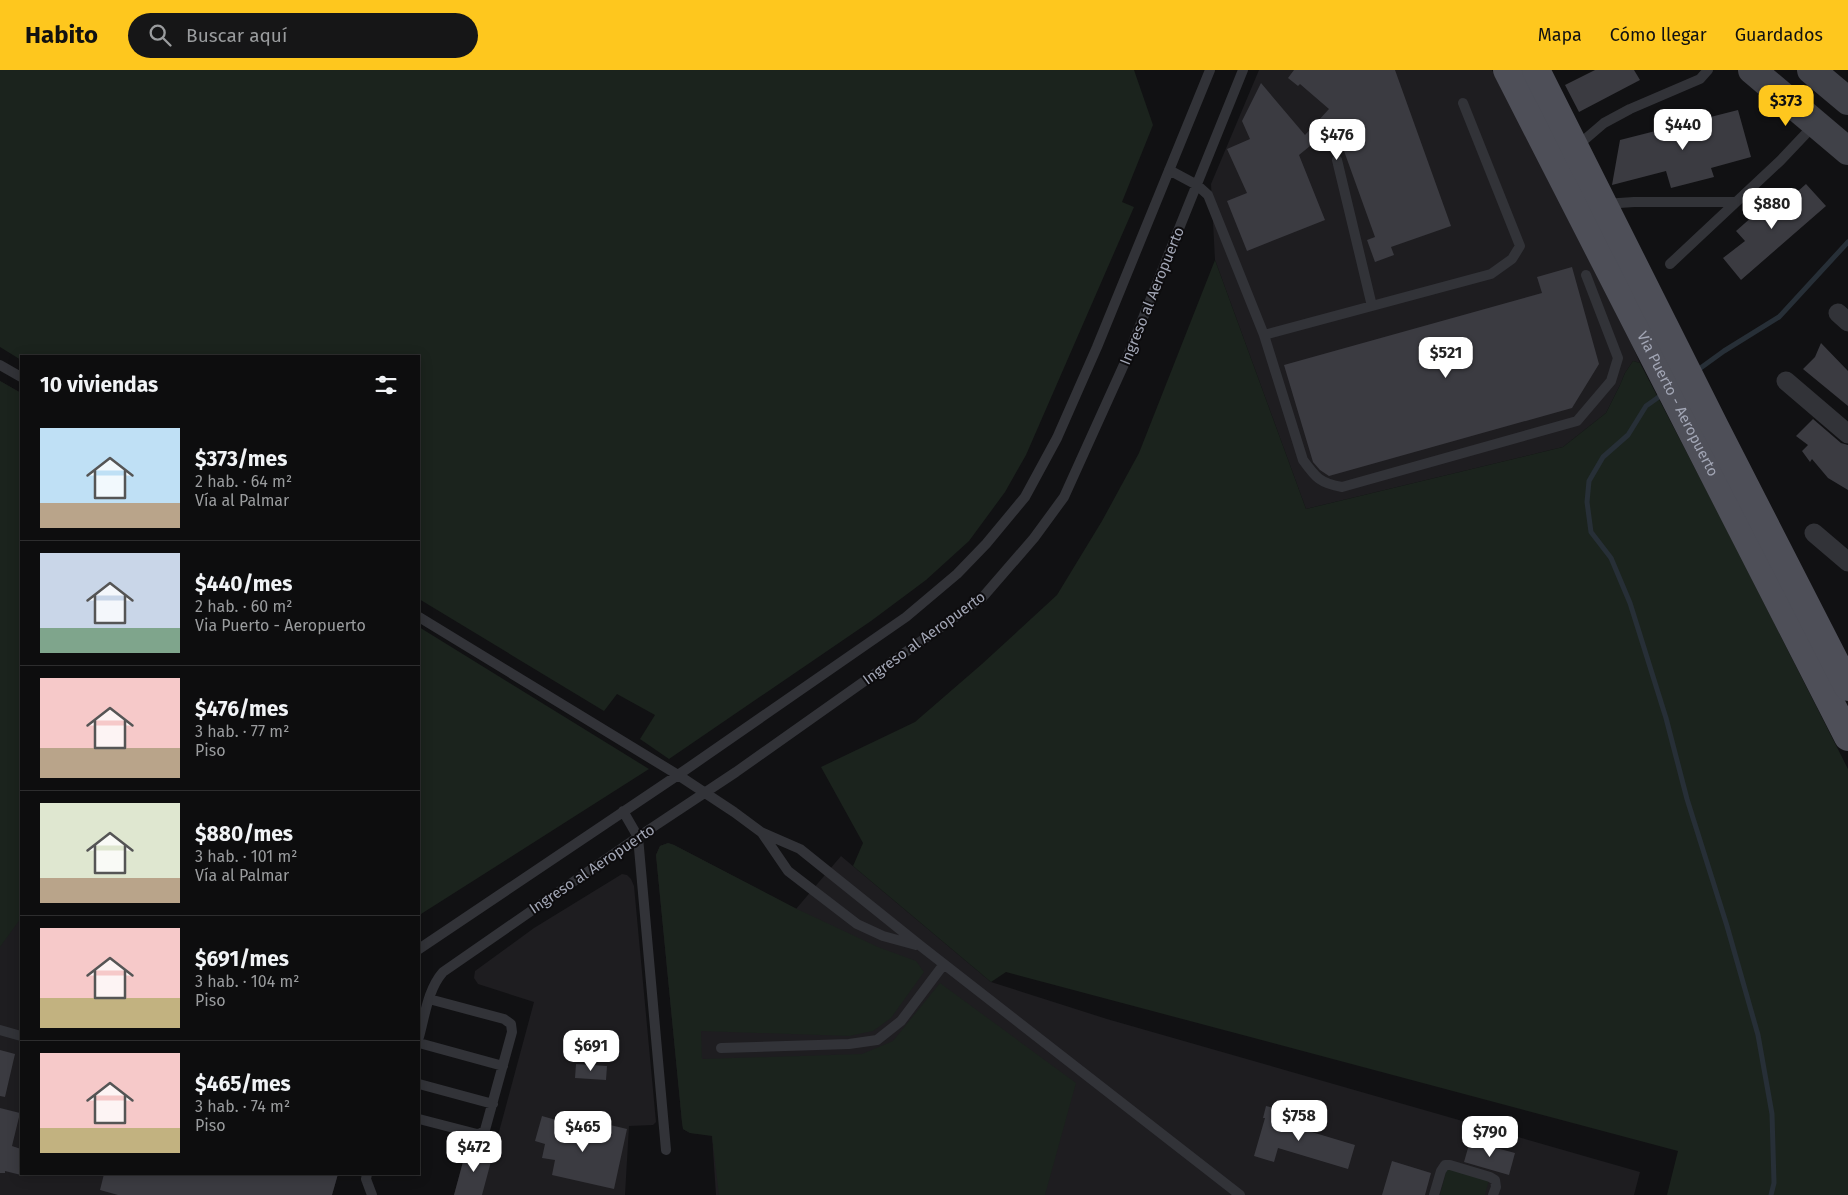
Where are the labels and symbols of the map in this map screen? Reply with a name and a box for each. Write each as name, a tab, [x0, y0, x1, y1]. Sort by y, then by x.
pin: $373	[1756, 85, 1816, 127]
pin: $440	[1653, 108, 1713, 151]
pin: $476	[1307, 118, 1367, 161]
pin: $880	[1742, 188, 1802, 230]
street label: Ingreso al Aeropuerto	[1116, 224, 1188, 368]
street label: Via Puerto - Aeropuerto	[1633, 328, 1722, 479]
pin: $521	[1416, 336, 1476, 379]
street label: Ingreso al Aeropuerto	[859, 587, 989, 689]
street label: Ingreso al Aeropuerto	[526, 820, 658, 918]
pin: $691	[561, 1030, 621, 1072]
pin: $758	[1269, 1100, 1329, 1142]
pin: $465	[553, 1110, 613, 1153]
pin: $790	[1460, 1116, 1520, 1158]
pin: $472	[444, 1130, 504, 1173]

